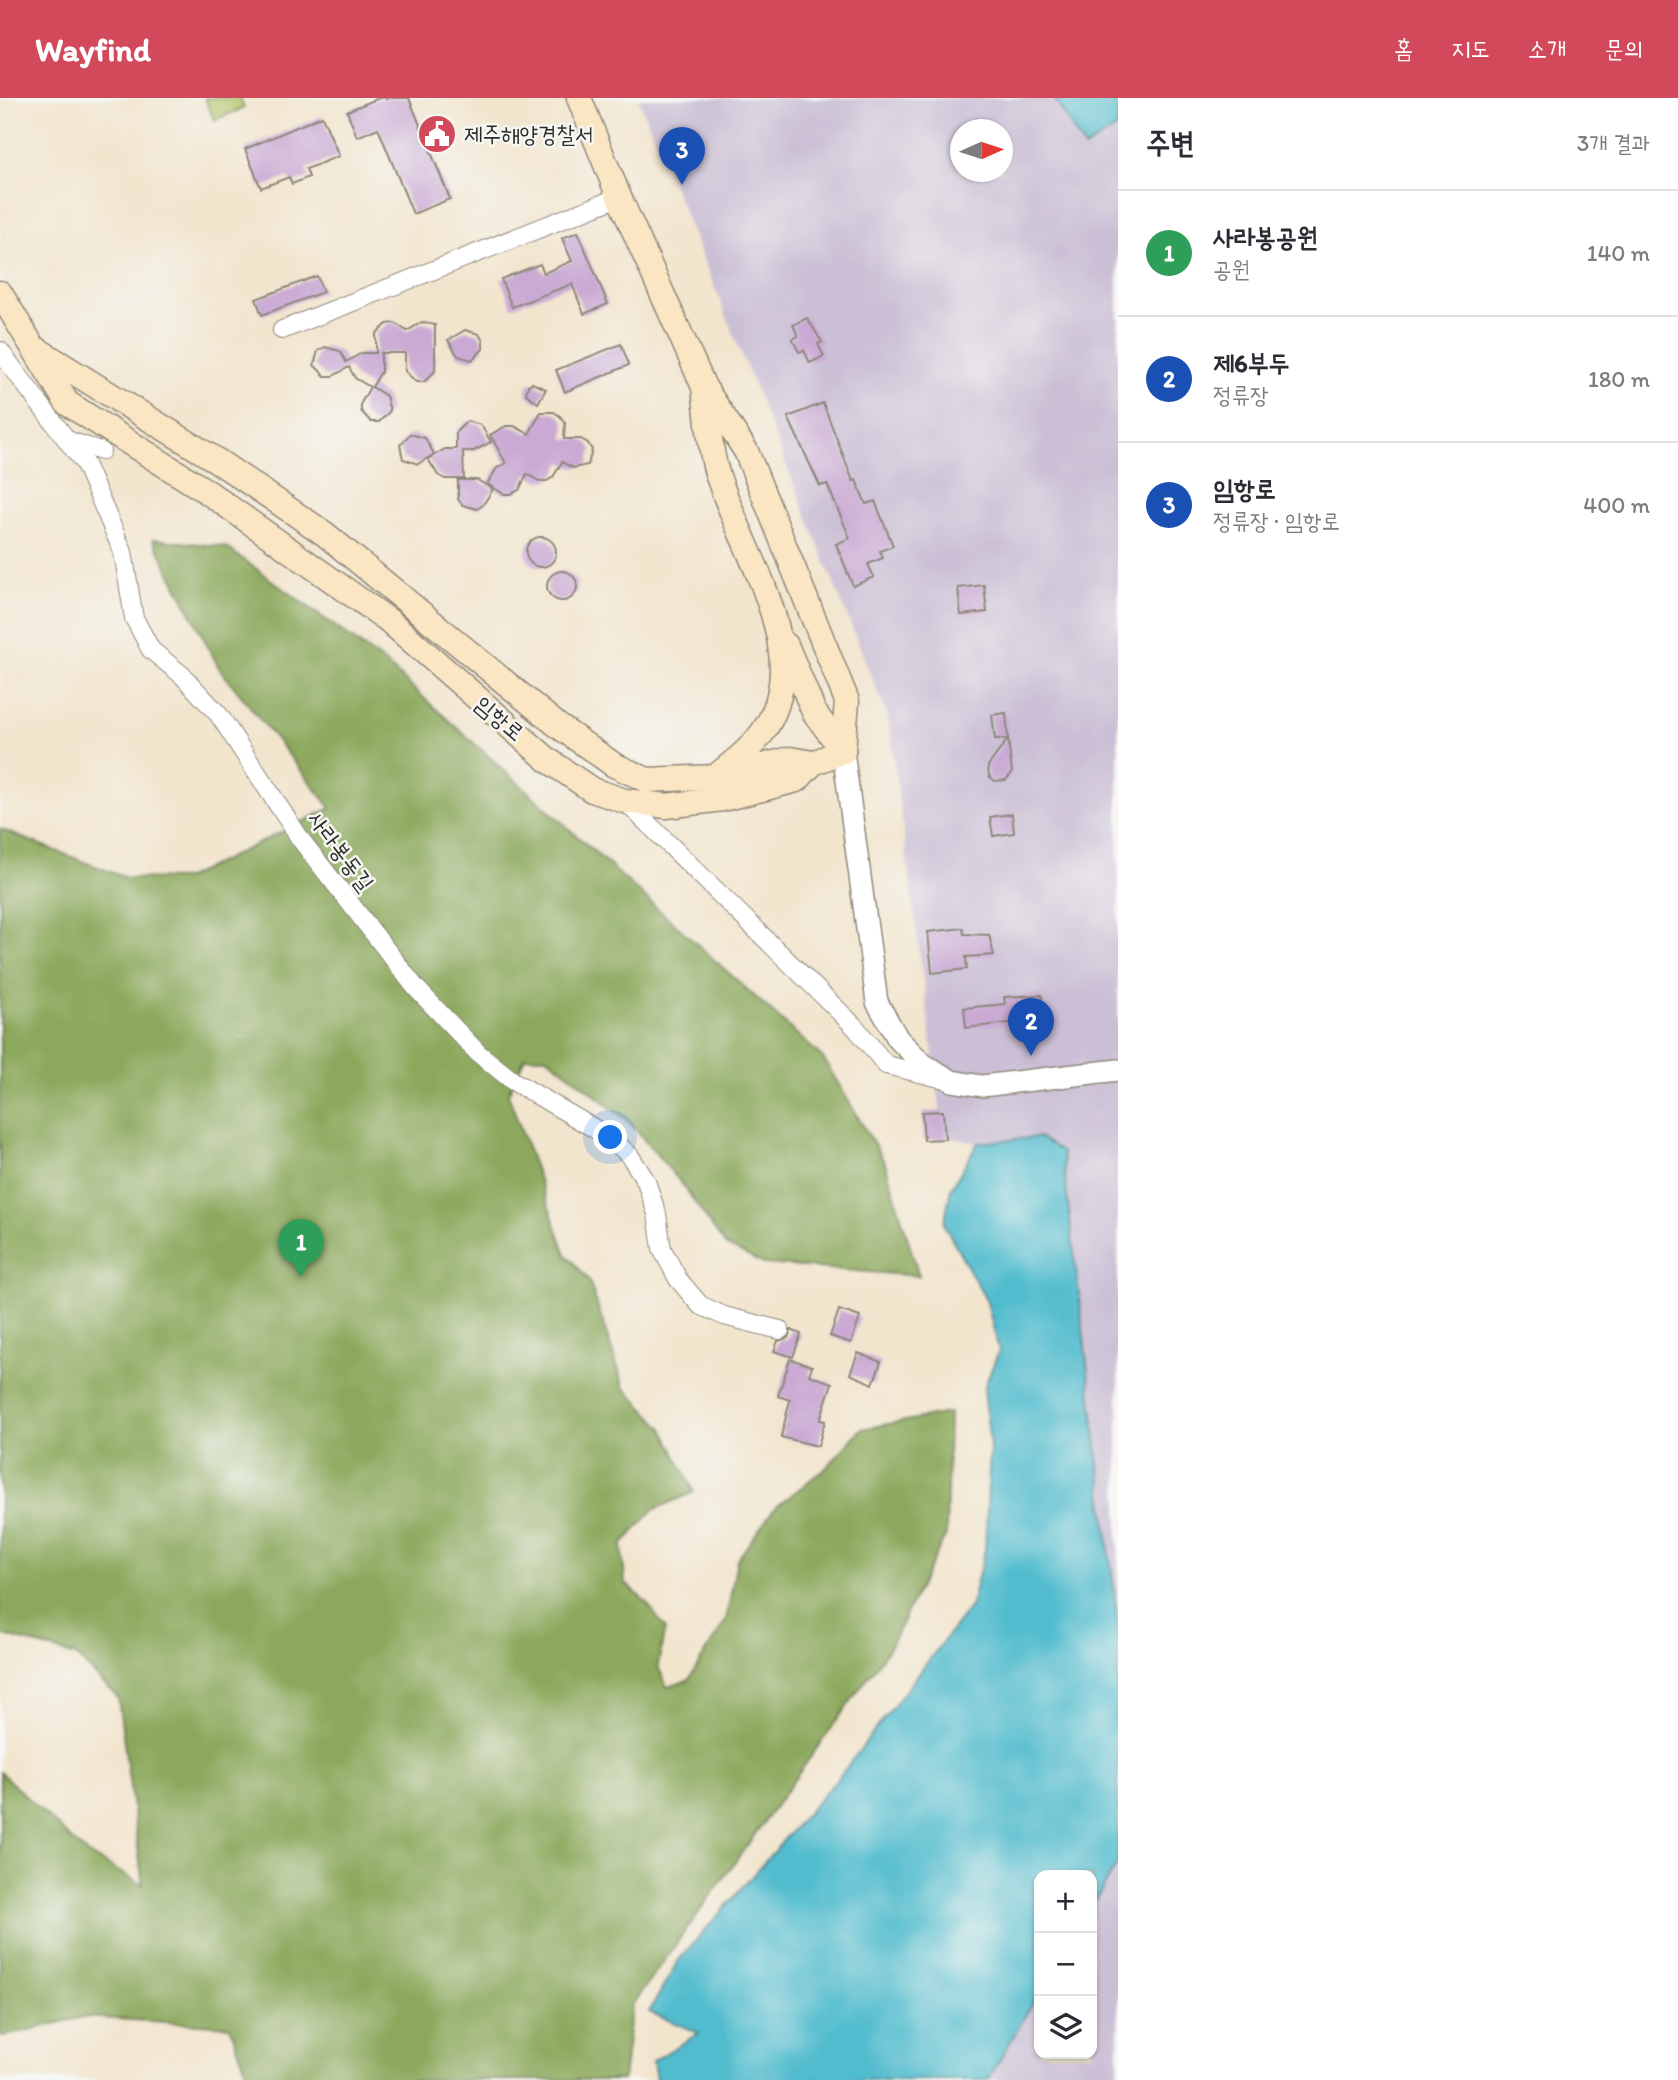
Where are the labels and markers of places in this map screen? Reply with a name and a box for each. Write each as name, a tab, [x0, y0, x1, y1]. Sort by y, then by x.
public building icon: 제주해양경찰서	[416, 113, 458, 155]
place label: 제주해양경찰서	[464, 120, 594, 148]
pin: 3	[659, 127, 705, 185]
pin: 2	[1008, 998, 1054, 1056]
pin: 1	[278, 1219, 324, 1277]

